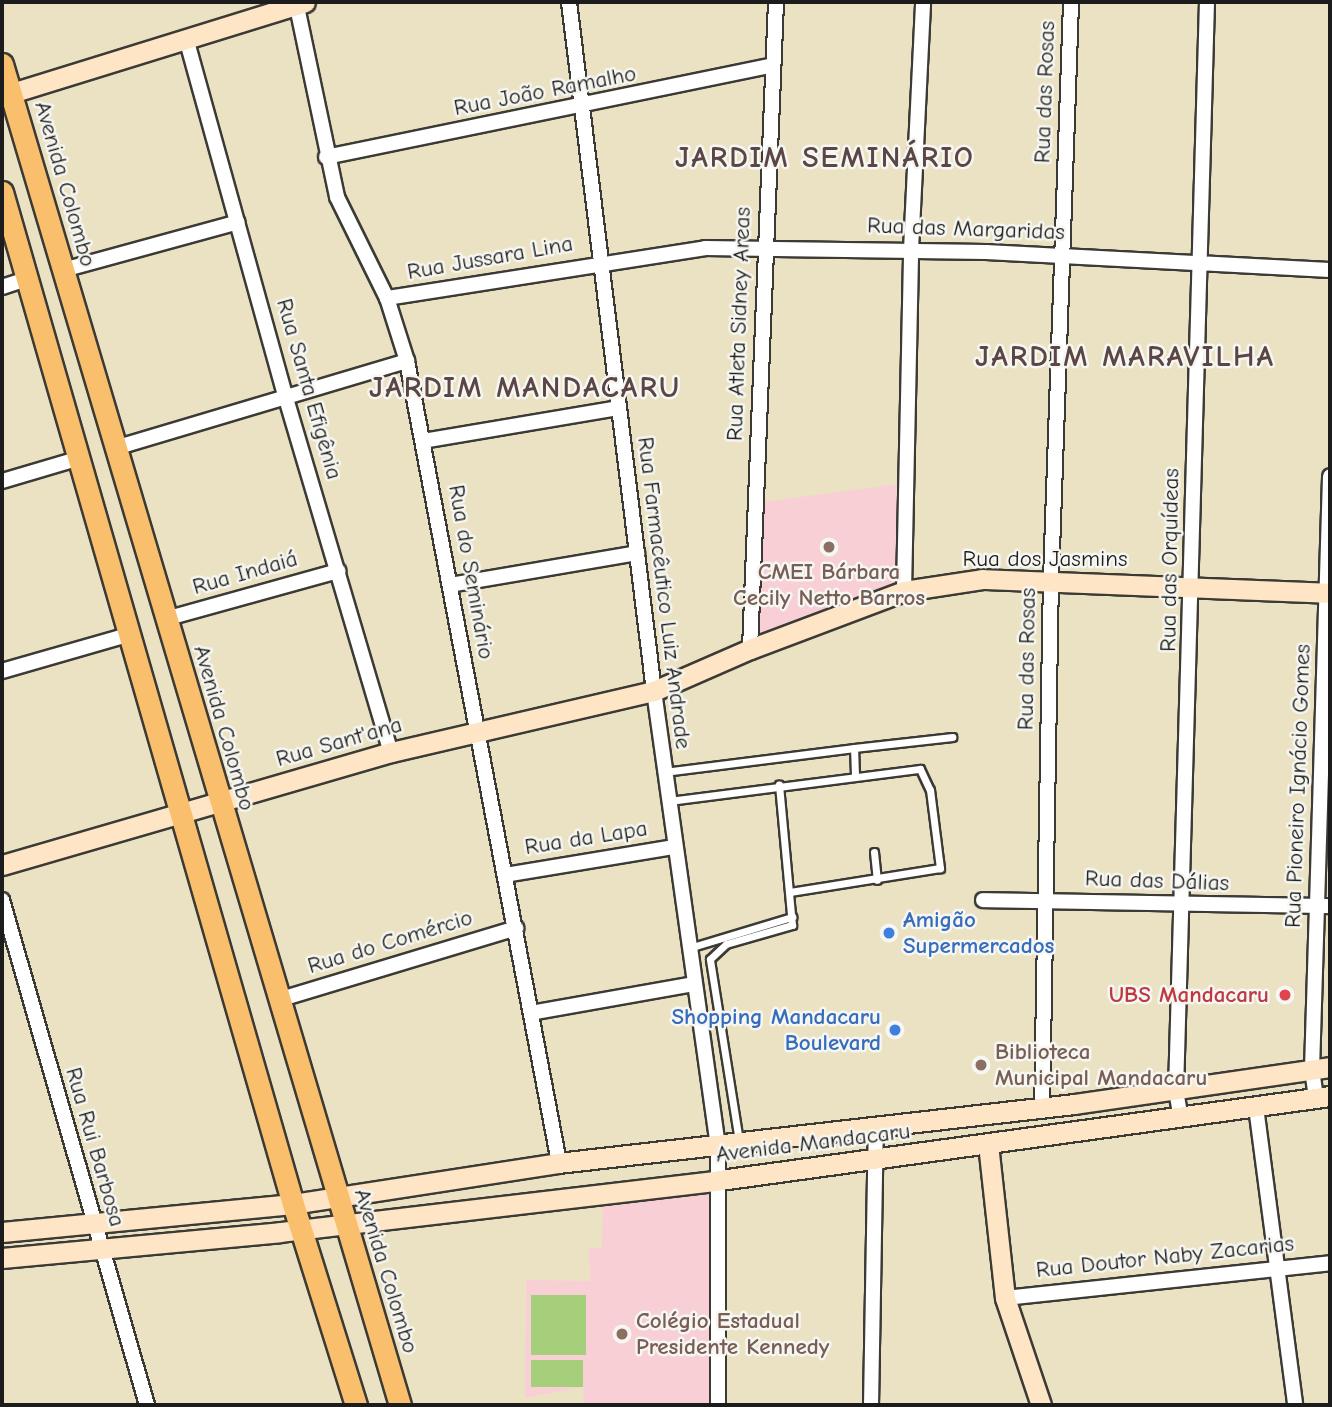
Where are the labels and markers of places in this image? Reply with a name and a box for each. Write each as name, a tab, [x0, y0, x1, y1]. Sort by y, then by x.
marker: CMEI Bárbara Cecily Netto Barros	[821, 539, 837, 555]
place label: CMEI Bárbara Cecily Netto Barros	[733, 558, 925, 612]
place label: Amigão Supermercados	[903, 906, 1054, 960]
marker: Amigão Supermercados	[881, 925, 897, 941]
place label: UBS Mandacaru	[1109, 981, 1269, 1009]
marker: UBS Mandacaru	[1275, 985, 1295, 1005]
place label: Shopping Mandacaru Boulevard	[671, 1003, 881, 1057]
marker: Shopping Mandacaru Boulevard	[887, 1022, 903, 1038]
place label: Biblioteca Municipal Mandacaru	[995, 1038, 1207, 1092]
marker: Biblioteca Municipal Mandacaru	[973, 1057, 989, 1073]
place label: Colégio Estadual Presidente Kennedy	[636, 1307, 829, 1361]
marker: Colégio Estadual Presidente Kennedy	[614, 1326, 630, 1342]

